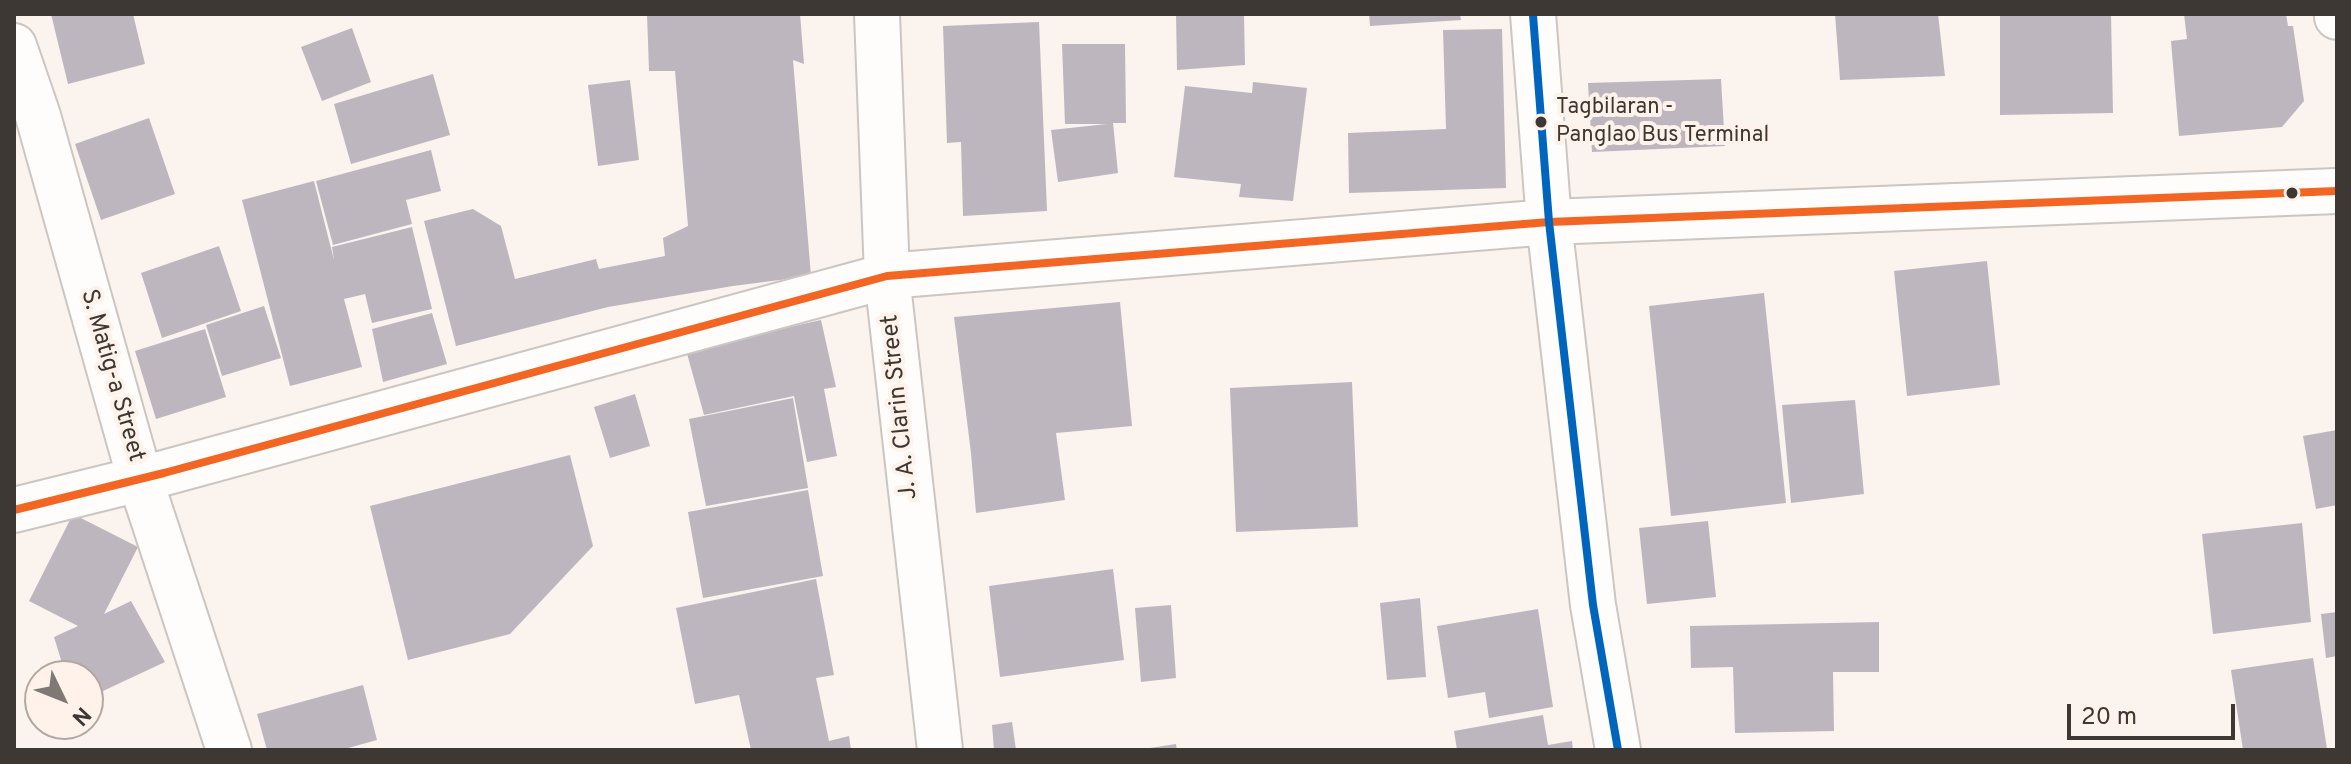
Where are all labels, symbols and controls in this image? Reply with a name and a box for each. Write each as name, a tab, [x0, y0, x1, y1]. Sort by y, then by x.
place label: Tagbilaran - Panglao Bus Terminal	[1556, 96, 1769, 148]
marker: Tagbilaran - Panglao Bus Terminal	[1533, 114, 1549, 130]
unlabelled marker	[2284, 185, 2300, 201]
street label: S. Matig-a Street	[73, 287, 149, 465]
street label: J. A. Clarin Street	[877, 313, 925, 501]
north arrow	[24, 660, 104, 740]
scale bar	[2071, 688, 2239, 738]
text: N	[65, 700, 96, 730]
text: 20 m	[2081, 703, 2137, 733]

